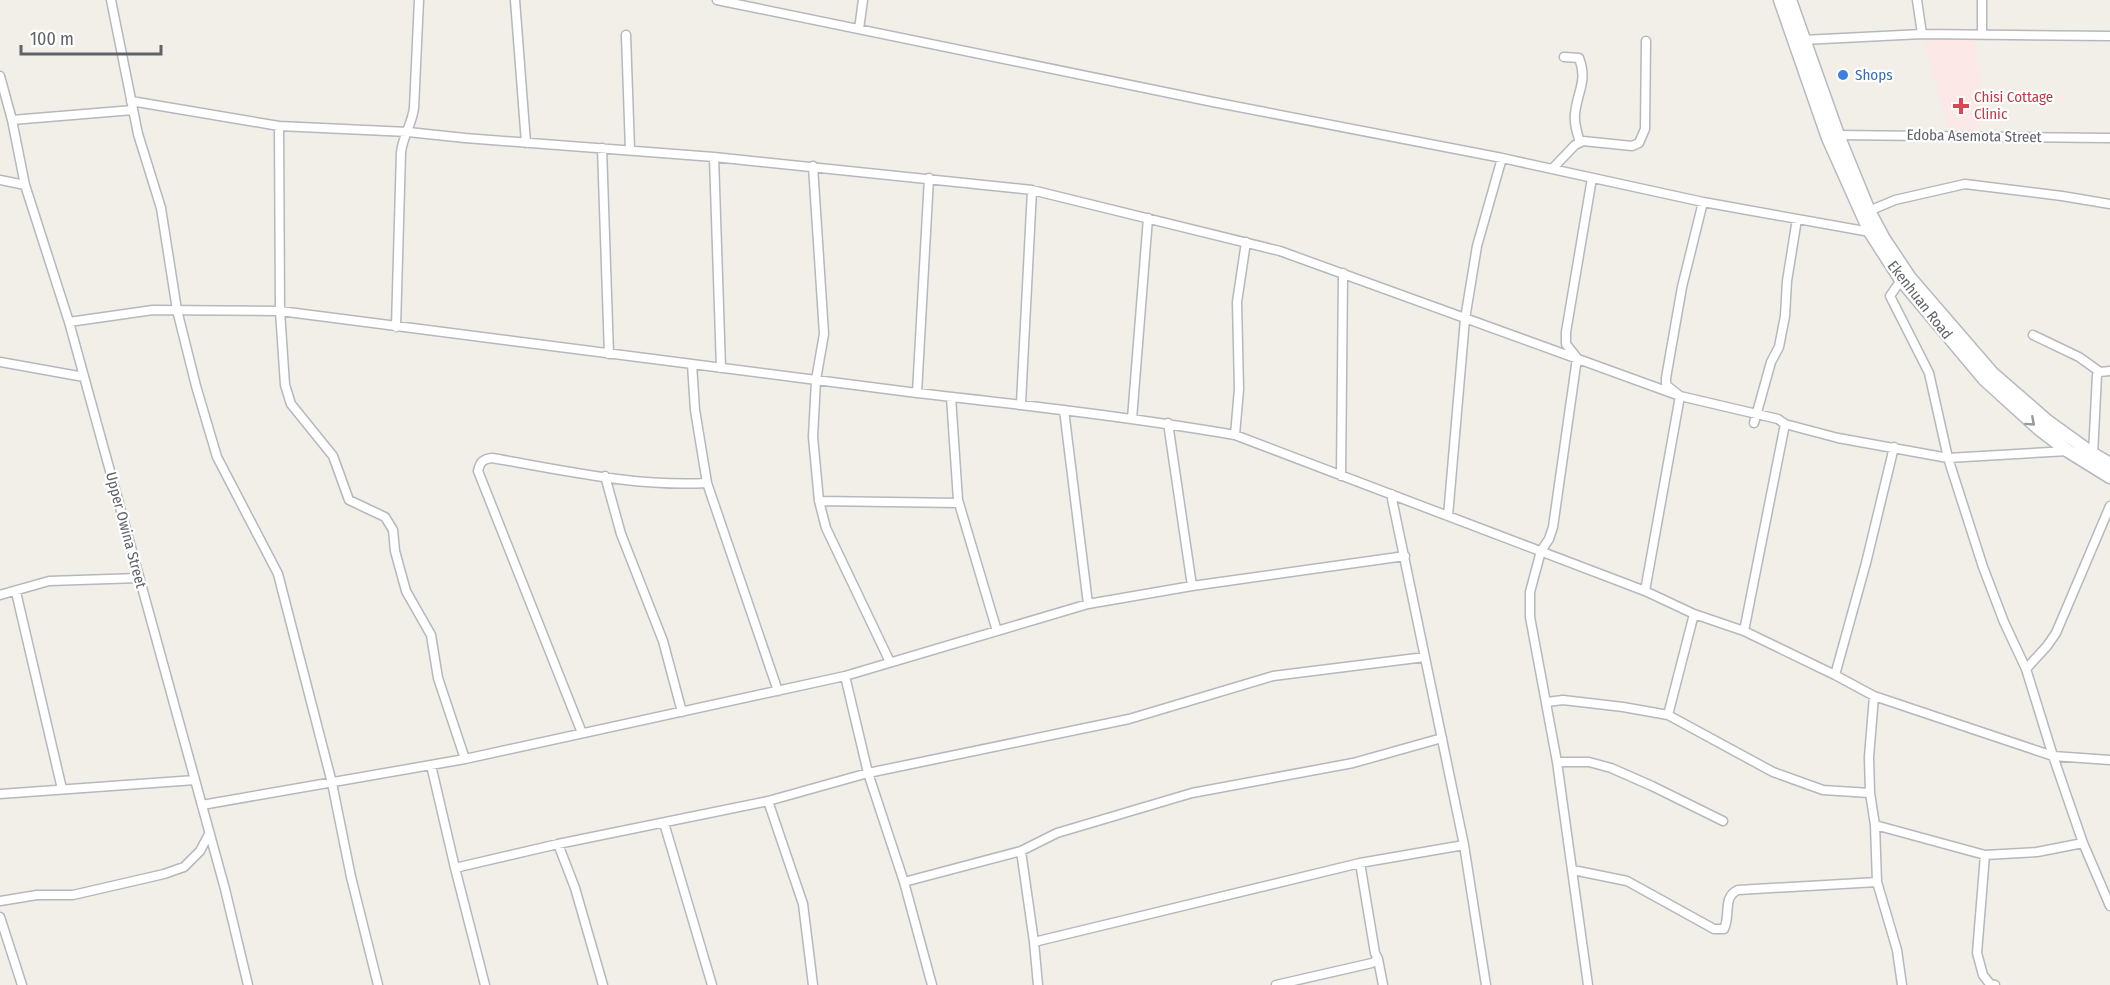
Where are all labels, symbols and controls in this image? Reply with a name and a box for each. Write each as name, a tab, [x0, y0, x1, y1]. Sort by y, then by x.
scale bar	[21, 18, 160, 56]
text: 100 m	[30, 28, 74, 50]
place label: Shops	[1855, 66, 1893, 84]
marker: Shops	[1836, 68, 1850, 82]
place label: Chisi Cottage Clinic	[1974, 88, 2053, 123]
marker: Chisi Cottage Clinic	[1952, 97, 1970, 115]
street label: Edoba Asemota Street	[1906, 126, 2042, 146]
street label: Ekenhuan Road	[1884, 257, 1956, 343]
one-way arrow	[2025, 415, 2035, 426]
street label: Upper Owina Street	[102, 470, 150, 590]

